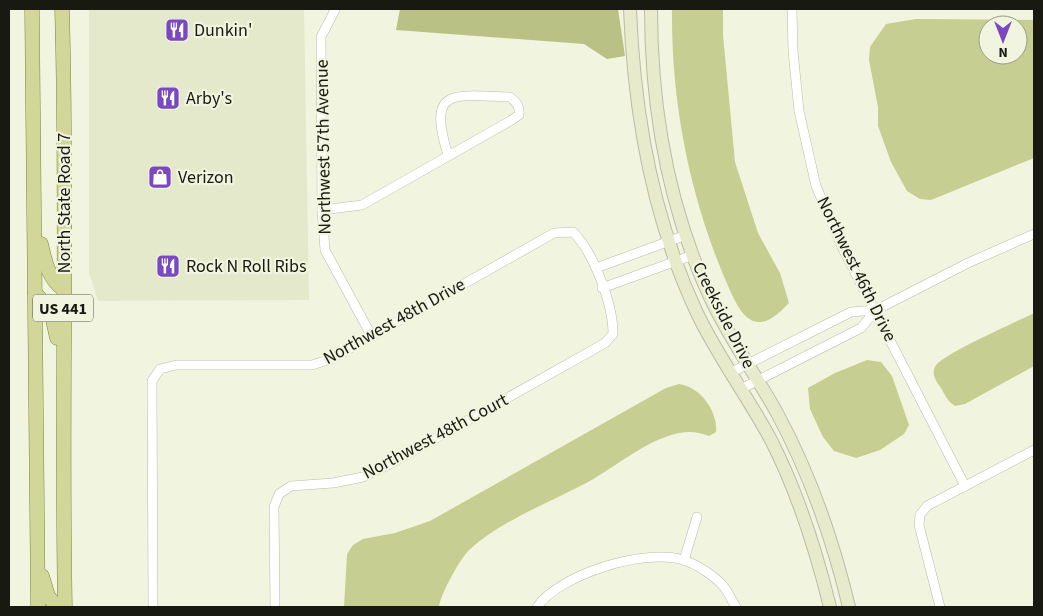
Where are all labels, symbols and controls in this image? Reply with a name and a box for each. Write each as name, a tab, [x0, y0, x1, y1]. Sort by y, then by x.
north arrow	[978, 15, 1028, 65]
restaurant icon: Dunkin'	[164, 17, 190, 43]
place label: Dunkin'	[194, 18, 252, 43]
text: N	[998, 42, 1008, 62]
street label: Northwest 57th Avenue	[309, 59, 338, 235]
restaurant icon: Arby's	[155, 85, 181, 111]
place label: Arby's	[186, 86, 232, 111]
street label: North State Road 7	[52, 133, 77, 273]
shop icon: Verizon	[147, 164, 173, 190]
place label: Verizon	[178, 165, 234, 190]
street label: Northwest 46th Drive	[811, 192, 903, 346]
restaurant icon: Rock N Roll Ribs	[155, 253, 181, 279]
place label: Rock N Roll Ribs	[186, 254, 307, 279]
street label: Creekside Drive	[686, 258, 761, 373]
street label: Northwest 48th Drive	[319, 272, 470, 371]
road number: US 441	[33, 294, 93, 322]
street label: Northwest 48th Court	[358, 387, 512, 485]

